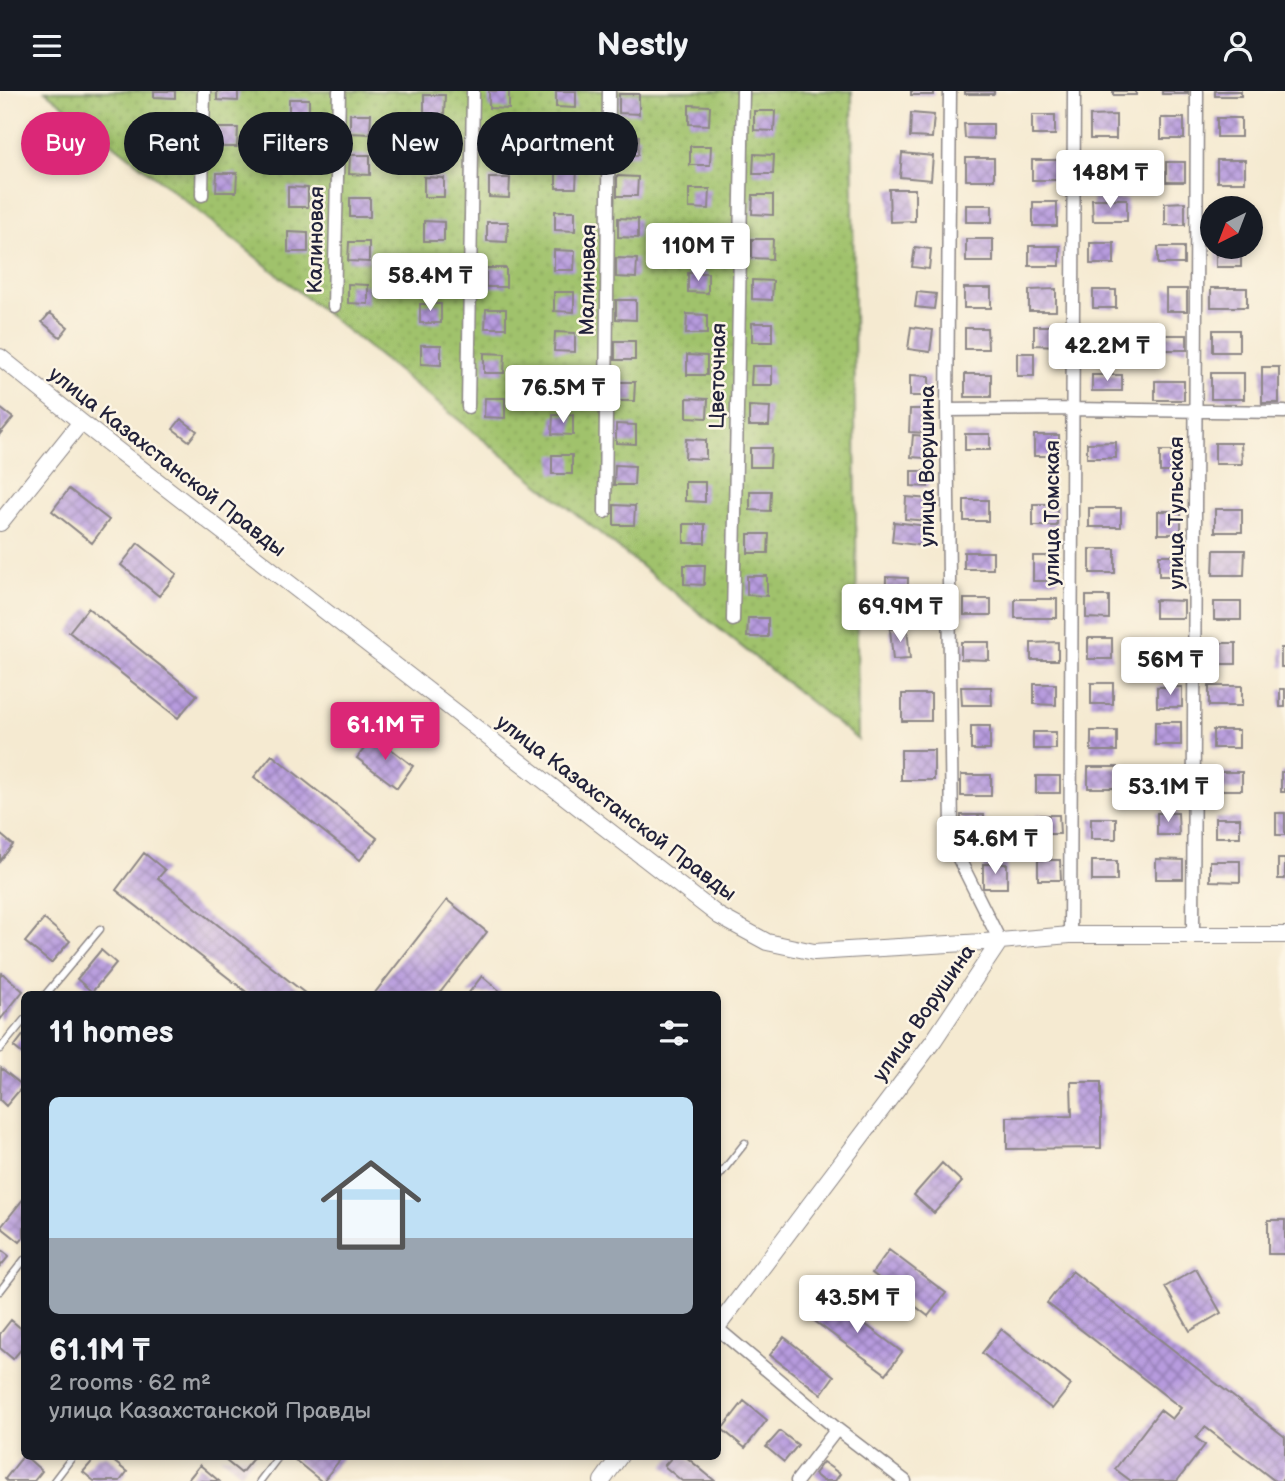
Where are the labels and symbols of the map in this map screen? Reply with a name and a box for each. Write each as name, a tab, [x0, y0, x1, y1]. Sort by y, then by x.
pin: 148M ₸	[1053, 151, 1167, 210]
street label: Калиновая	[303, 186, 329, 294]
north arrow	[1200, 196, 1264, 259]
pin: 110M ₸	[641, 223, 755, 283]
street label: Малиновая	[575, 224, 601, 336]
pin: 58.4M ₸	[365, 253, 495, 313]
street label: Цветочная	[705, 323, 731, 429]
pin: 42.2M ₸	[1042, 323, 1172, 383]
street label: улица Казахстанской Правды	[43, 362, 291, 562]
pin: 76.5M ₸	[498, 365, 628, 425]
street label: улица Ворушина	[915, 385, 940, 547]
street label: улица Тульская	[1164, 436, 1189, 590]
street label: улица Томская	[1040, 440, 1065, 586]
pin: 69.9M ₸	[835, 585, 965, 644]
pin: 56M ₸	[1121, 637, 1219, 697]
pin: 61.1M ₸	[320, 703, 450, 762]
street label: улица Казахстанской Правды	[491, 710, 741, 906]
pin: 53.1M ₸	[1103, 765, 1233, 824]
pin: 54.6M ₸	[930, 817, 1060, 876]
street label: улица Ворушина	[867, 939, 981, 1086]
pin: 43.5M ₸	[792, 1275, 922, 1335]

